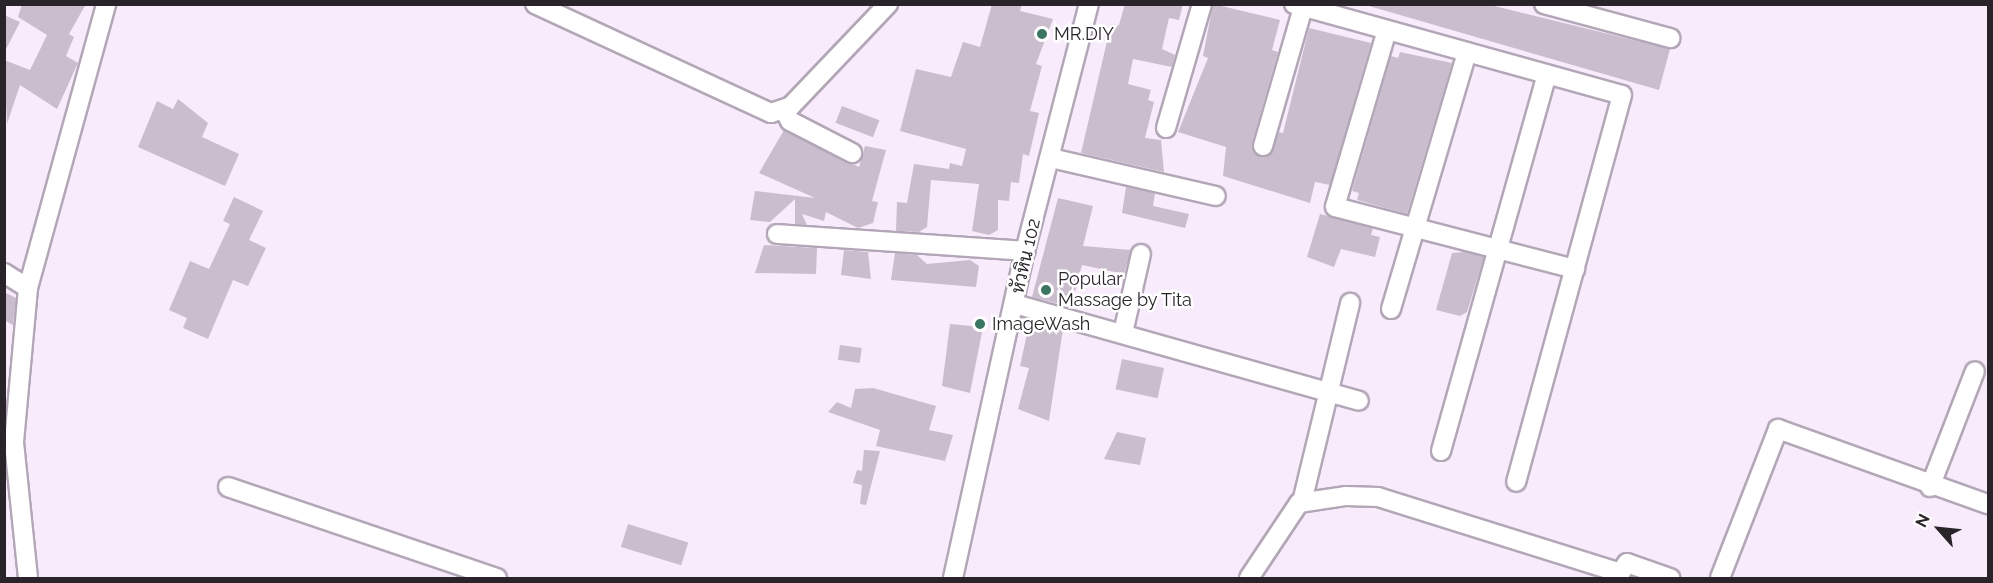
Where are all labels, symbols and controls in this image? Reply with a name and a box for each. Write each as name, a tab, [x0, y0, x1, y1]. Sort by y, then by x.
place label: MR.DIY	[1054, 23, 1114, 45]
marker: MR.DIY	[1035, 27, 1049, 41]
street label: หัวหิน 102	[1007, 216, 1045, 296]
place label: Popular Massage by Tita	[1058, 269, 1193, 312]
marker: Popular Massage by Tita	[1039, 283, 1053, 297]
place label: ImageWash	[992, 313, 1090, 335]
marker: ImageWash	[973, 317, 987, 331]
north arrow	[1909, 499, 1969, 559]
text: N	[1911, 511, 1934, 530]

